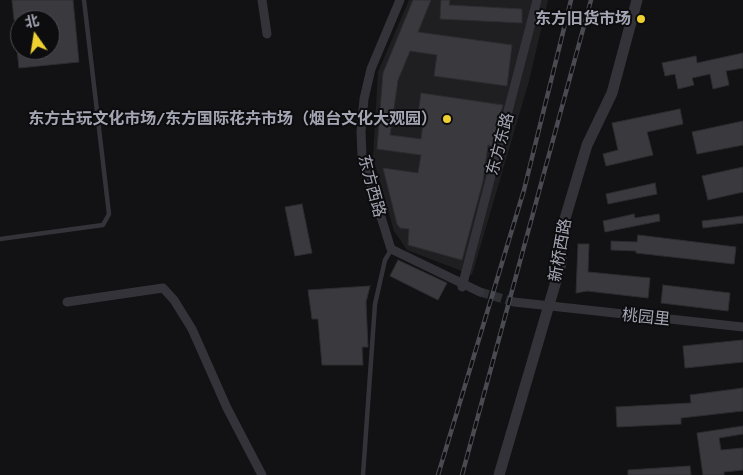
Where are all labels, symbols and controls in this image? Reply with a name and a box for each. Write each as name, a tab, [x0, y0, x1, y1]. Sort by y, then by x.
place label: 东方旧货市场	[535, 9, 631, 29]
north arrow	[10, 10, 60, 60]
text: 北	[23, 11, 40, 31]
marker: 东方旧货市场	[635, 13, 647, 25]
place label: 东方古玩文化市场/东方国际花卉市场（烟台文化大观园）	[28, 109, 437, 129]
street label: 东方东路	[482, 111, 518, 177]
marker: 东方古玩文化市场/东方国际花卉市场（烟台文化大观园）	[441, 113, 453, 125]
street label: 东方西路	[354, 153, 390, 219]
street label: 新桥西路	[545, 217, 575, 283]
street label: 桃园里	[621, 305, 671, 329]

